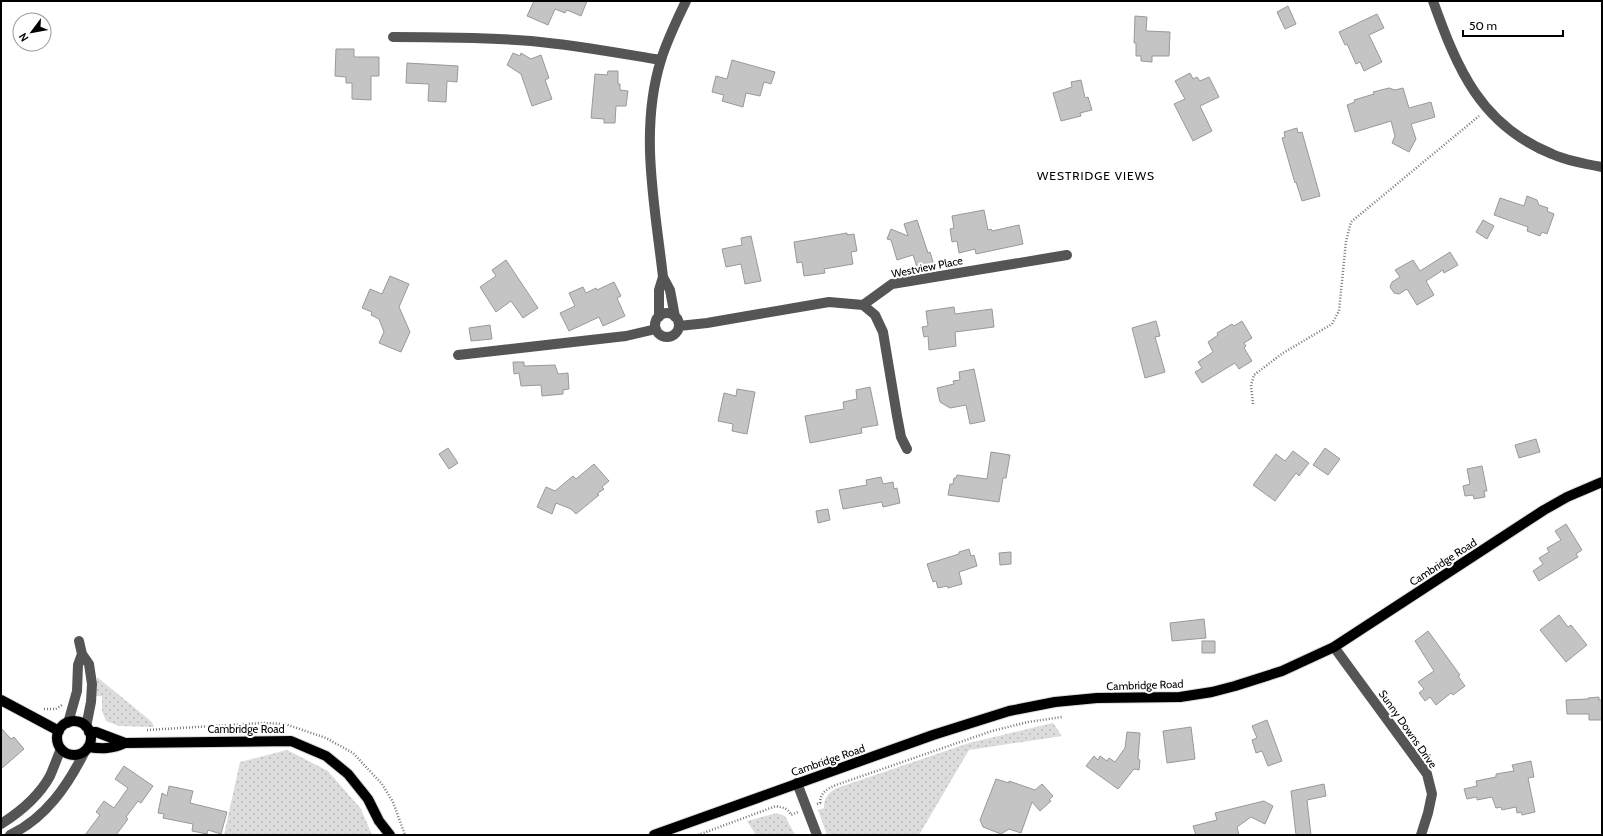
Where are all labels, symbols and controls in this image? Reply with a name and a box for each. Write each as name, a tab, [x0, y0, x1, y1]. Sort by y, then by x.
north arrow	[12, 12, 52, 52]
scale bar	[1463, 12, 1563, 38]
text: 50 m	[1469, 18, 1497, 33]
text: N	[16, 30, 32, 44]
district label: WESTRIDGE VIEWS	[1037, 168, 1155, 183]
street label: Westview Place	[890, 253, 964, 281]
street label: Cambridge Road	[1407, 535, 1479, 589]
street label: Cambridge Road	[1106, 677, 1184, 693]
street label: Sunny Downs Drive	[1376, 687, 1440, 771]
street label: Cambridge Road	[207, 722, 285, 736]
street label: Cambridge Road	[789, 741, 867, 779]

